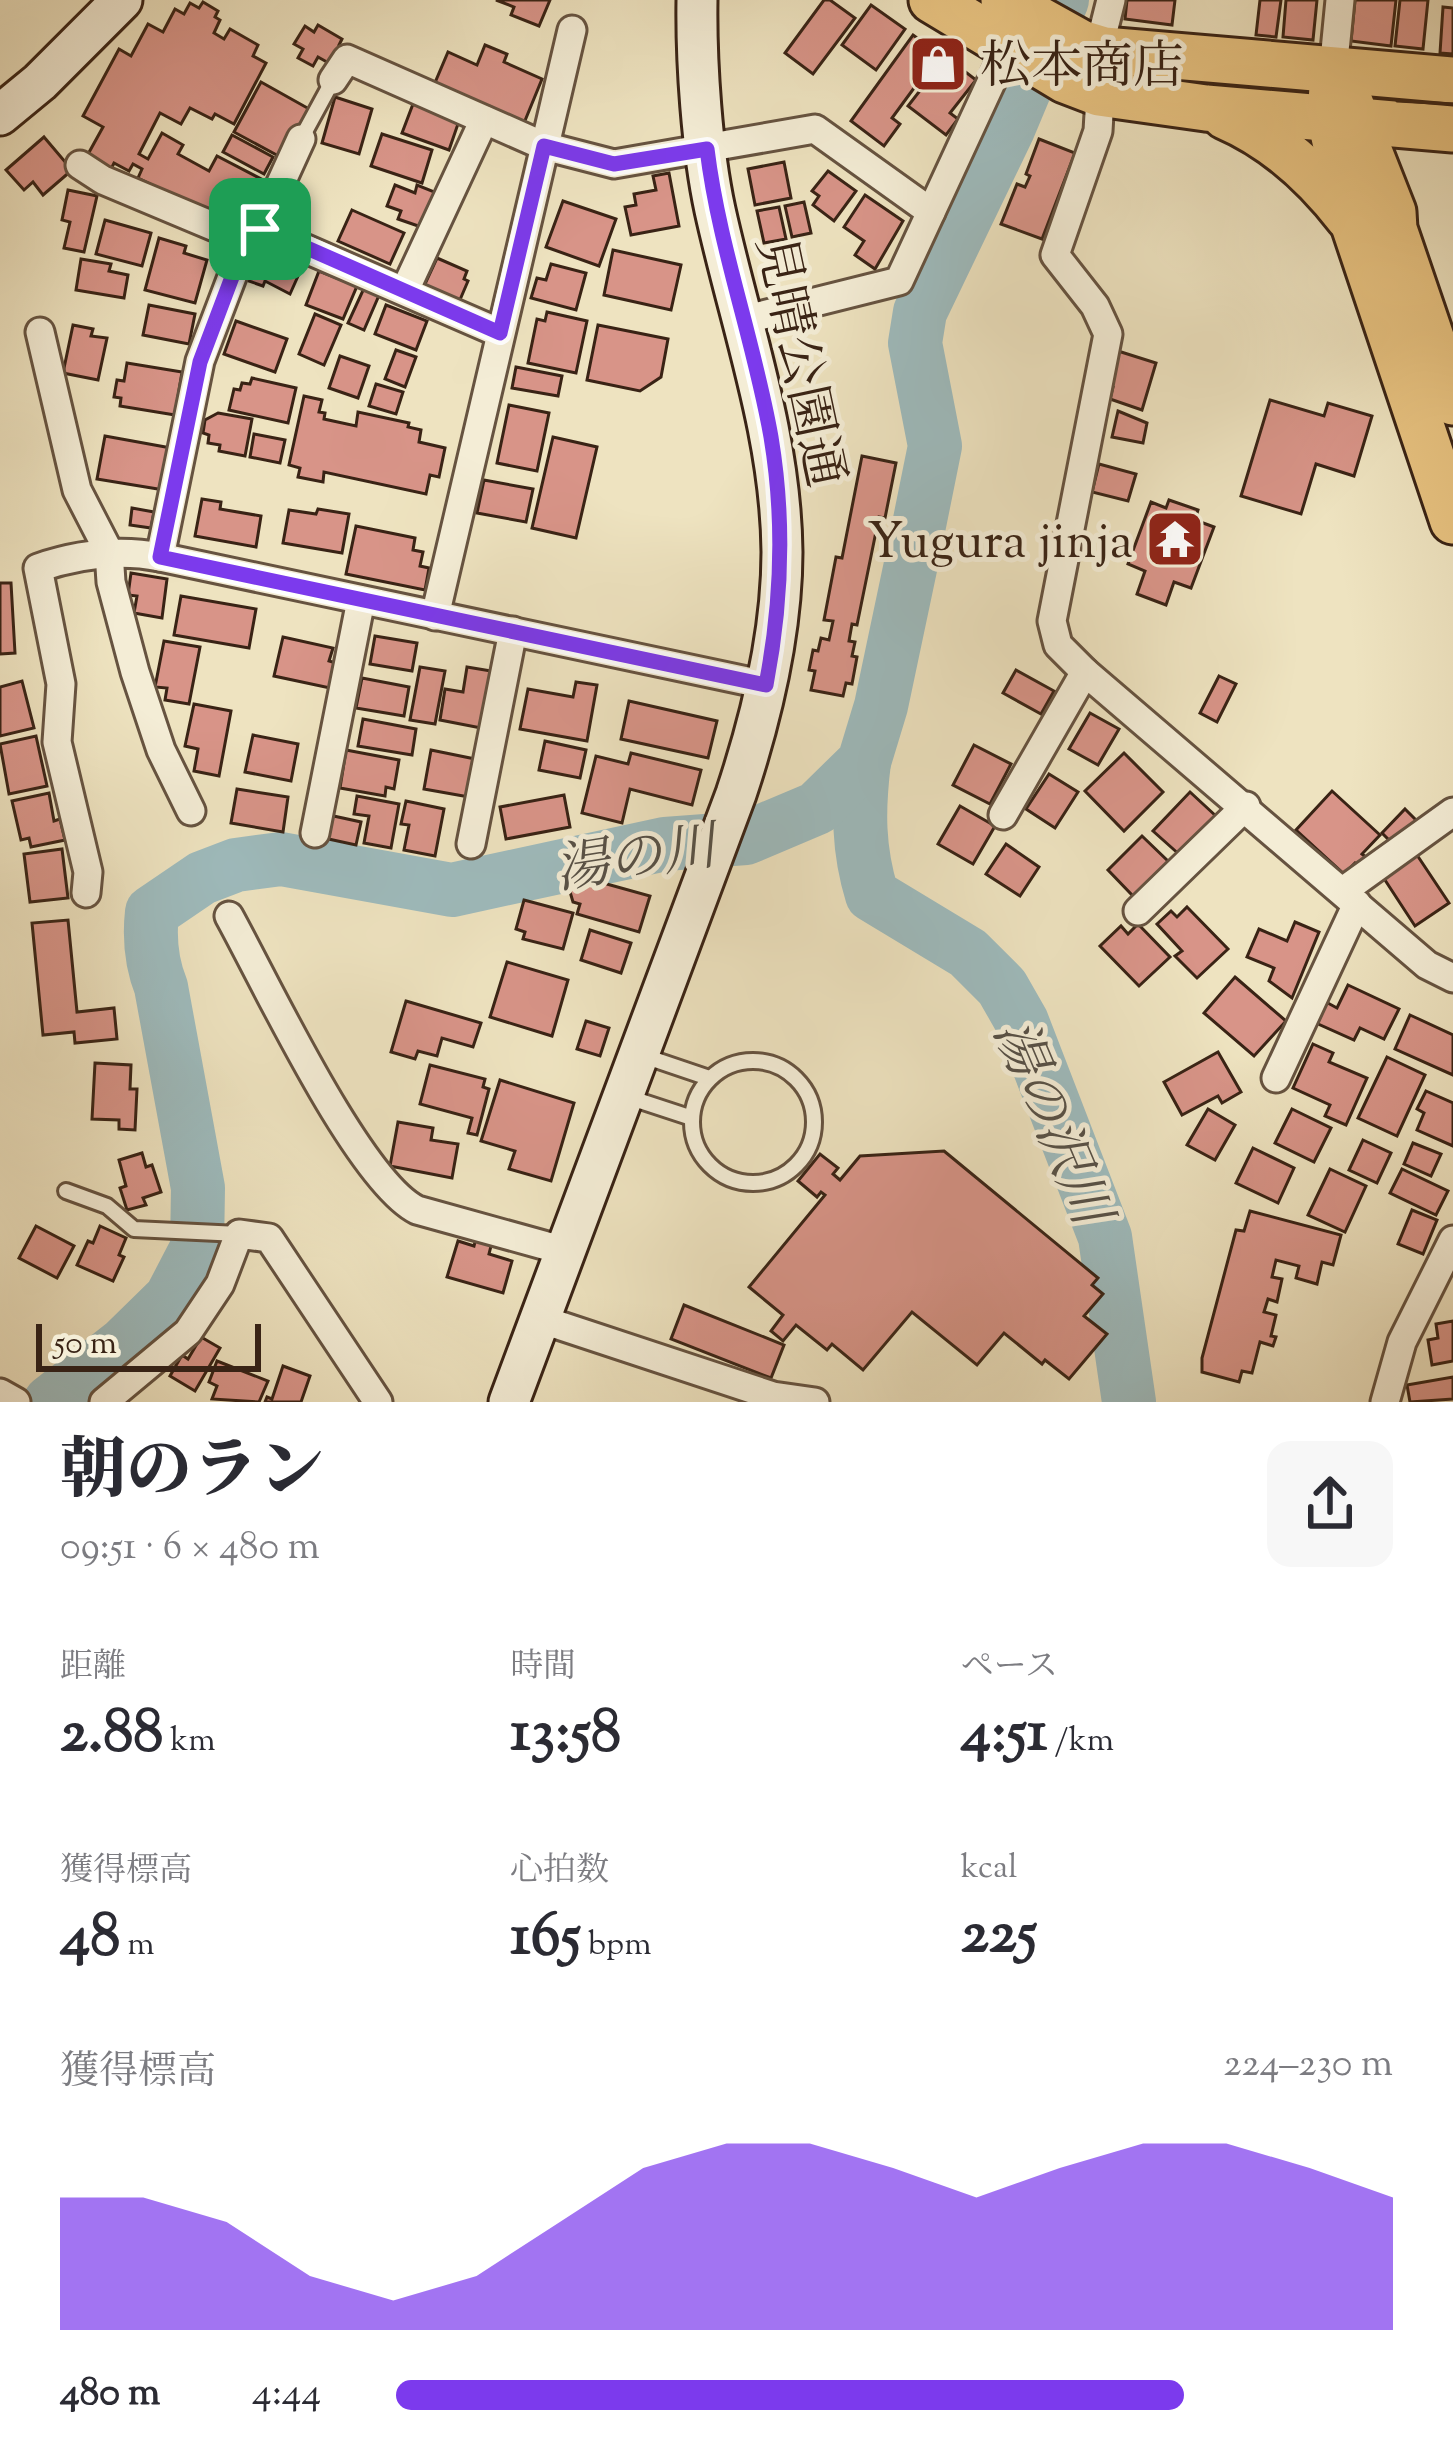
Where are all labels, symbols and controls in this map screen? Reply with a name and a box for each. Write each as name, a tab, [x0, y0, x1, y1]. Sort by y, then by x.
shop icon: 松本商店	[907, 33, 969, 95]
place label: 松本商店	[980, 33, 1184, 106]
pin	[209, 178, 311, 280]
icon: arrive	[227, 196, 293, 262]
street label: 見晴公園通	[734, 230, 859, 494]
place label: Yugura jinja	[867, 508, 1133, 581]
temple icon: Yugura jinja	[1144, 508, 1206, 570]
water label: 湯の川	[550, 810, 727, 913]
water label: 湯の沢川	[970, 1009, 1129, 1243]
scale bar	[36, 1318, 261, 1371]
text: 50 m	[54, 1321, 117, 1369]
text: 朝のラン	[60, 1428, 324, 1523]
button: share	[1267, 1441, 1393, 1567]
text: 09:51 · 6 × 480 m	[60, 1521, 320, 1577]
text: 距離	[60, 1644, 126, 1692]
text: 時間	[510, 1644, 576, 1692]
text: ペース	[961, 1644, 1058, 1692]
text: 2.88	[60, 1692, 163, 1779]
text: 13:58	[510, 1692, 621, 1779]
text: 4:51	[961, 1692, 1047, 1779]
text: km	[163, 1718, 216, 1766]
text: /km	[1047, 1718, 1114, 1766]
text: kcal	[961, 1845, 1017, 1893]
text: 獲得標高	[60, 1848, 192, 1896]
text: 心拍数	[510, 1848, 609, 1896]
text: 225	[961, 1893, 1037, 1980]
text: 48	[60, 1896, 120, 1983]
text: 165	[510, 1896, 581, 1983]
text: m	[120, 1922, 155, 1970]
text: bpm	[581, 1922, 651, 1970]
text: 224–230 m	[1223, 2038, 1393, 2094]
text: 獲得標高	[60, 2046, 216, 2102]
text: 480 m	[60, 2367, 160, 2423]
text: 4:44	[252, 2367, 321, 2423]

